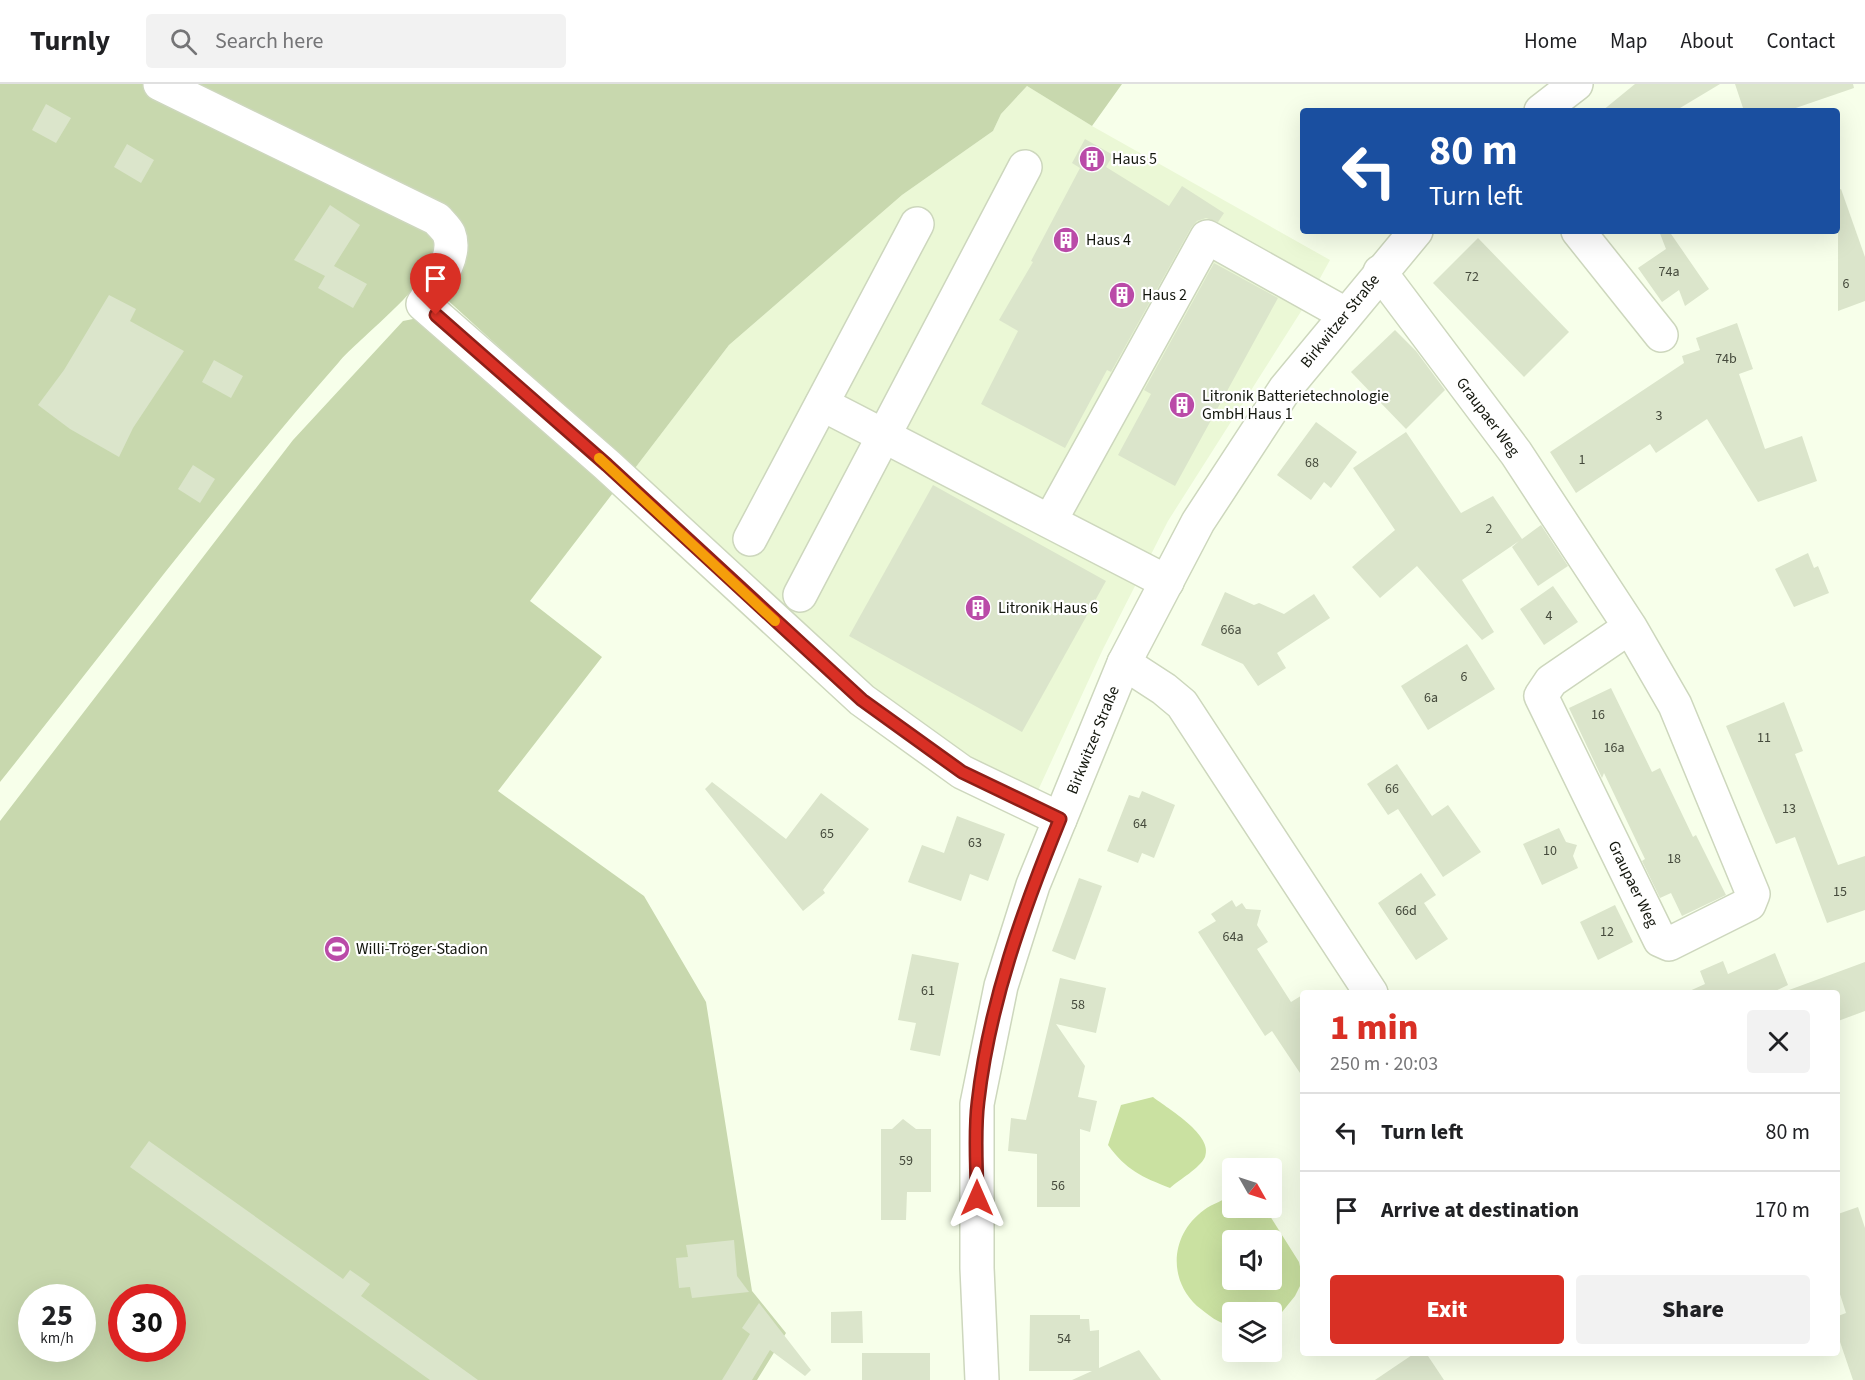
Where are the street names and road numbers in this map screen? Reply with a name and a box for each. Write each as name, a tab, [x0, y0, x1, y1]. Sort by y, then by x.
street label: Birkwitzer Straße	[1295, 269, 1385, 373]
street label: Graupaer Weg	[1451, 373, 1525, 461]
street label: Birkwitzer Straße	[1061, 683, 1125, 797]
street label: Graupaer Weg	[1603, 837, 1663, 931]

